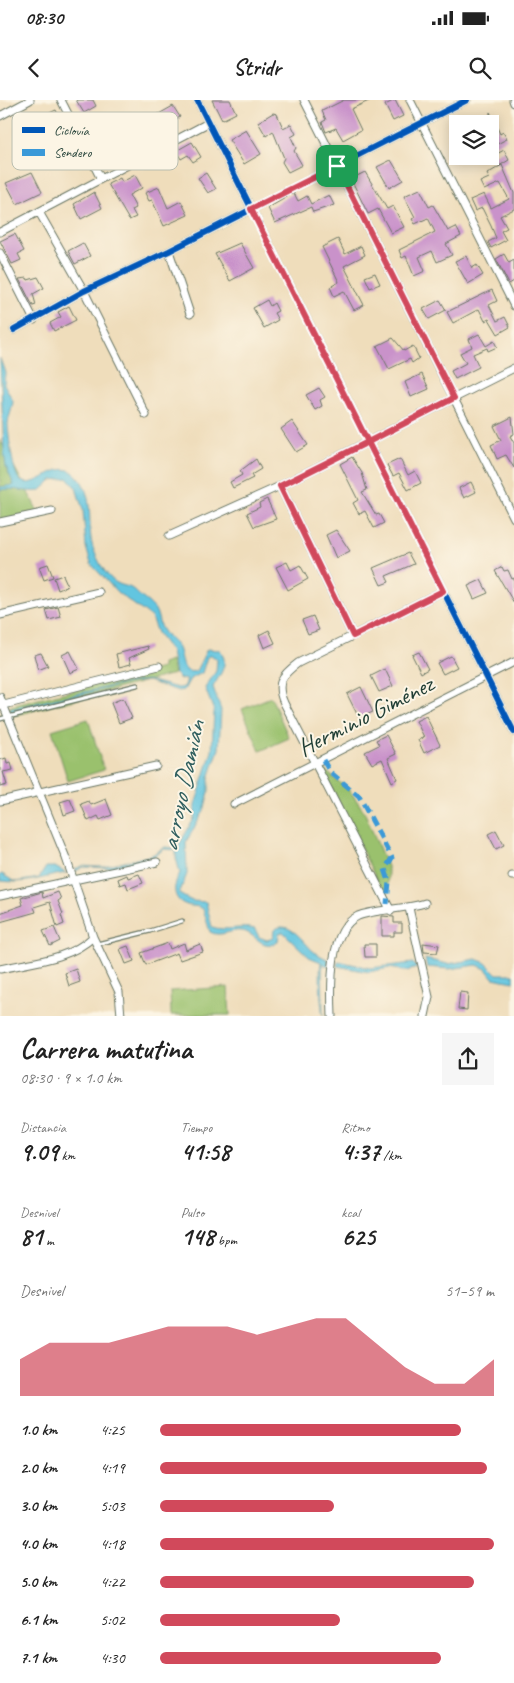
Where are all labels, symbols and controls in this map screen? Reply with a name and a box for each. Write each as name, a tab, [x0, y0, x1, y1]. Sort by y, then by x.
text: 08:30	[25, 6, 63, 30]
icon: back	[20, 54, 48, 82]
text: Stridr	[233, 54, 281, 82]
icon: search	[466, 54, 494, 82]
legend	[12, 112, 178, 170]
map controls	[449, 115, 499, 165]
button: layers	[449, 115, 499, 165]
text: Ciclovía	[54, 122, 90, 139]
text: Sendero	[54, 144, 92, 161]
pin	[316, 145, 358, 187]
icon: arrive	[323, 152, 351, 180]
street label: Herminio Giménez	[292, 667, 441, 764]
water label: arroyo Damián	[153, 716, 213, 854]
text: Carrera matutina	[20, 1031, 192, 1066]
button: share	[442, 1033, 494, 1085]
text: 08:30 · 9 × 1.0 km	[20, 1068, 122, 1088]
text: Distancia	[20, 1119, 66, 1136]
text: Tiempo	[181, 1119, 212, 1136]
text: Ritmo	[341, 1119, 370, 1136]
text: 9.09	[20, 1136, 58, 1168]
text: 41:58	[181, 1136, 230, 1168]
text: 4:37	[341, 1136, 380, 1168]
text: km	[58, 1147, 75, 1164]
text: /km	[380, 1147, 402, 1164]
text: Desnivel	[20, 1204, 58, 1221]
text: Pulso	[181, 1204, 204, 1221]
text: kcal	[341, 1204, 360, 1221]
text: 81	[20, 1221, 43, 1253]
text: 148	[181, 1221, 214, 1253]
text: 625	[341, 1221, 375, 1253]
text: m	[43, 1232, 54, 1249]
text: bpm	[214, 1232, 237, 1249]
text: Desnivel	[20, 1281, 63, 1301]
text: 51–59 m	[445, 1281, 494, 1301]
text: 1.0 km	[20, 1420, 57, 1440]
text: 4:25	[100, 1420, 125, 1440]
text: 2.0 km	[20, 1458, 57, 1478]
text: 4:19	[100, 1458, 125, 1478]
text: 3.0 km	[20, 1496, 57, 1516]
text: 5:03	[100, 1496, 125, 1516]
text: 4.0 km	[20, 1534, 57, 1554]
text: 4:18	[100, 1534, 125, 1554]
text: 5.0 km	[20, 1572, 57, 1592]
text: 4:22	[100, 1572, 125, 1592]
text: 6.1 km	[20, 1610, 58, 1630]
text: 5:02	[100, 1610, 125, 1630]
text: 7.1 km	[20, 1648, 57, 1668]
text: 4:30	[100, 1648, 125, 1668]

